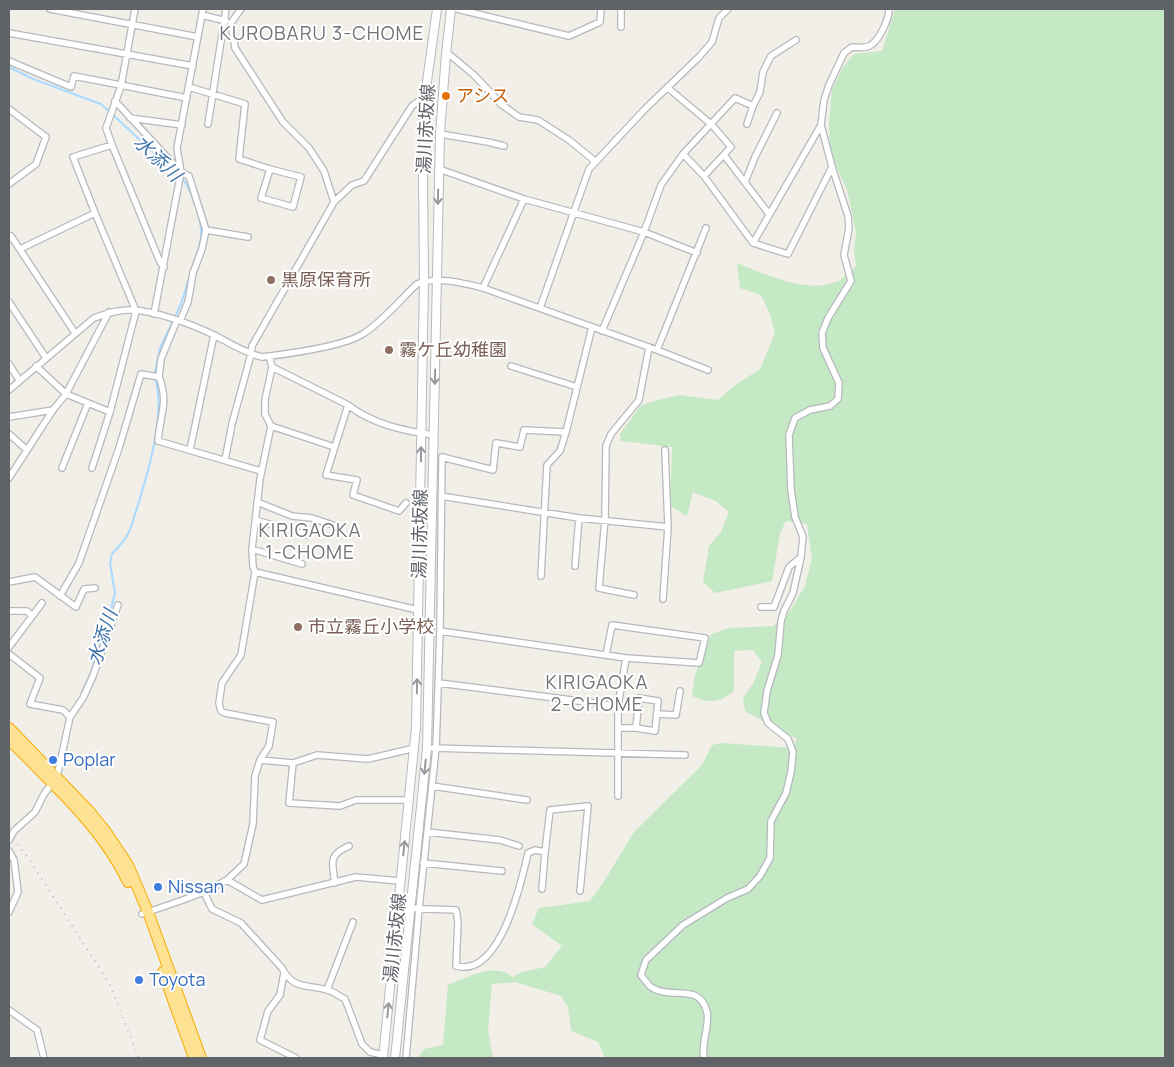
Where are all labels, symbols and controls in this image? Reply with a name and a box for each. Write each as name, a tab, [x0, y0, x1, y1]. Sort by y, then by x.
district label: KUROBARU 3-CHOME	[220, 20, 424, 46]
street label: 湯川赤坂線	[411, 83, 439, 175]
place label: アシス	[456, 83, 509, 107]
marker: アシス	[440, 90, 452, 102]
water label: 水添川	[128, 129, 189, 189]
one-way arrow	[434, 189, 443, 205]
place label: 黒原保育所	[281, 267, 371, 291]
marker: 黒原保育所	[265, 274, 277, 286]
place label: 霧ケ丘幼稚園	[399, 337, 507, 361]
marker: 霧ケ丘幼稚園	[383, 344, 395, 356]
one-way arrow	[430, 368, 440, 385]
one-way arrow	[416, 446, 426, 462]
street label: 湯川赤坂線	[406, 489, 432, 579]
district label: KIRIGAOKA 1-CHOME	[259, 517, 361, 565]
water label: 水添川	[81, 604, 124, 668]
place label: 市立霧丘小学校	[308, 614, 434, 638]
marker: 市立霧丘小学校	[292, 621, 304, 633]
district label: KIRIGAOKA 2-CHOME	[546, 669, 648, 717]
one-way arrow	[412, 678, 422, 694]
place label: Poplar	[63, 747, 116, 771]
marker: Poplar	[47, 754, 59, 766]
one-way arrow	[420, 758, 430, 774]
one-way arrow	[399, 840, 409, 856]
place label: Nissan	[168, 874, 224, 898]
marker: Nissan	[152, 881, 164, 893]
street label: 湯川赤坂線	[377, 892, 411, 984]
place label: Toyota	[149, 967, 206, 991]
marker: Toyota	[133, 974, 145, 986]
one-way arrow	[383, 1002, 393, 1018]

